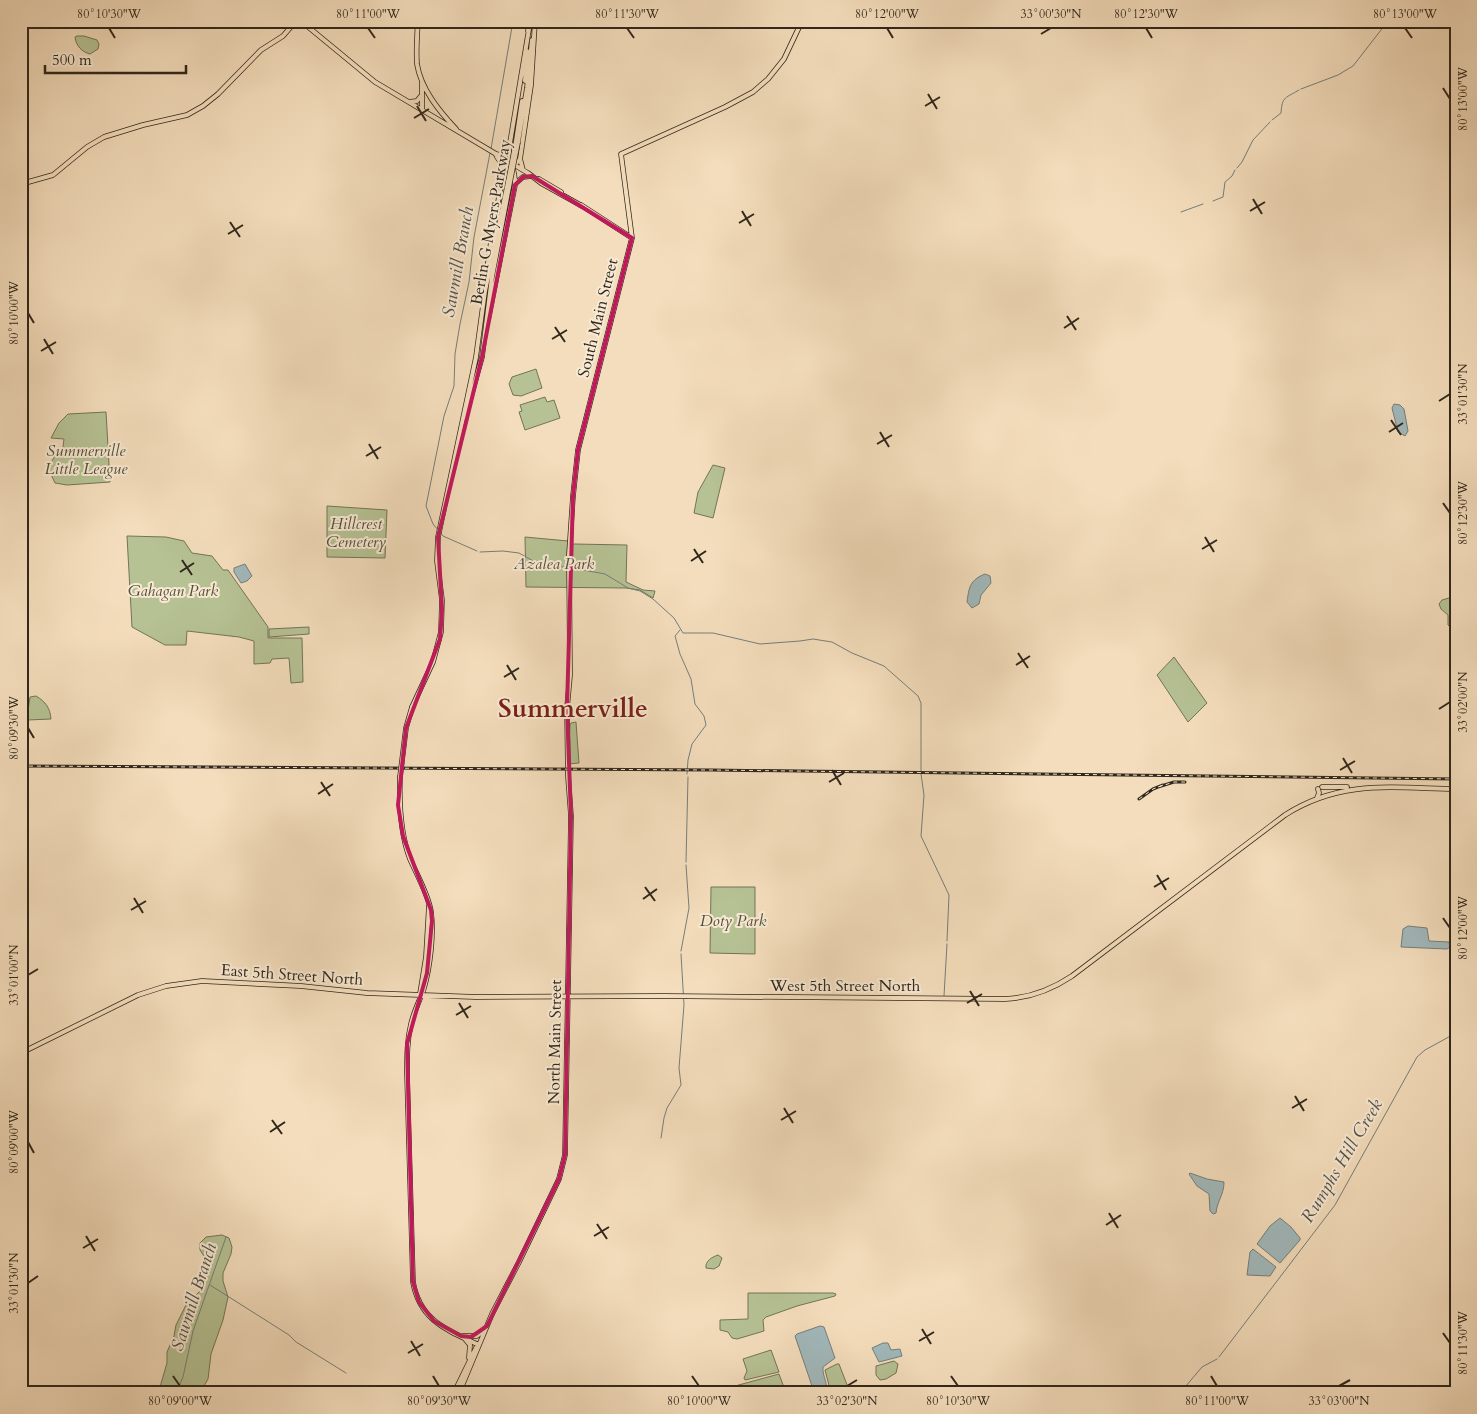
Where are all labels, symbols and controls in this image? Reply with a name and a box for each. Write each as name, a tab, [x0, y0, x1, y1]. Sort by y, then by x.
text: 80°10'30"W	[77, 6, 142, 22]
text: 80°11'00"W	[336, 6, 401, 22]
text: 80°11'30"W	[595, 6, 660, 22]
text: 80°12'00"W	[855, 6, 920, 22]
text: 33°00'30"N	[1021, 6, 1082, 22]
text: 80°12'30"W	[1114, 6, 1179, 22]
text: 80°13'00"W	[1373, 6, 1438, 22]
scale bar	[45, 42, 186, 74]
text: 500 m	[52, 50, 92, 70]
text: 80°13'00"W	[1455, 66, 1471, 131]
street label: Berlin G Myers Parkway	[466, 137, 517, 307]
water label: Sawmill Branch	[436, 204, 480, 319]
street label: South Main Street	[573, 256, 623, 380]
text: 80°10'00"W	[6, 280, 22, 345]
text: 33°01'30"N	[1455, 363, 1471, 424]
park label: Summerville Little League	[45, 440, 128, 480]
text: 80°12'30"W	[1455, 480, 1471, 545]
park label: Hillcrest Cemetery	[326, 513, 386, 553]
park label: Azalea Park	[513, 553, 594, 575]
park label: Gahagan Park	[128, 580, 218, 602]
text: 33°02'00"N	[1455, 671, 1471, 732]
district label: Summerville	[498, 691, 648, 726]
text: 80°09'30"W	[6, 695, 22, 760]
text: 80°12'00"W	[1455, 895, 1471, 960]
park label: Doty Park	[700, 910, 766, 932]
text: 33°01'00"N	[6, 944, 22, 1005]
street label: East 5th Street North	[220, 959, 364, 991]
street label: West 5th Street North	[769, 975, 921, 997]
street label: North Main Street	[543, 979, 567, 1105]
water label: Rumphs Hill Creek	[1295, 1094, 1389, 1228]
text: 80°09'00"W	[6, 1109, 22, 1174]
water label: Sawmill Branch	[165, 1240, 223, 1354]
text: 33°01'30"N	[6, 1252, 22, 1313]
text: 80°11'30"W	[1455, 1310, 1471, 1375]
text: 80°09'00"W	[148, 1393, 213, 1409]
text: 80°09'30"W	[407, 1393, 472, 1409]
text: 80°10'00"W	[667, 1393, 732, 1409]
text: 33°02'30"N	[817, 1393, 878, 1409]
text: 80°10'30"W	[926, 1393, 991, 1409]
text: 80°11'00"W	[1185, 1393, 1250, 1409]
text: 33°03'00"N	[1309, 1393, 1370, 1409]

